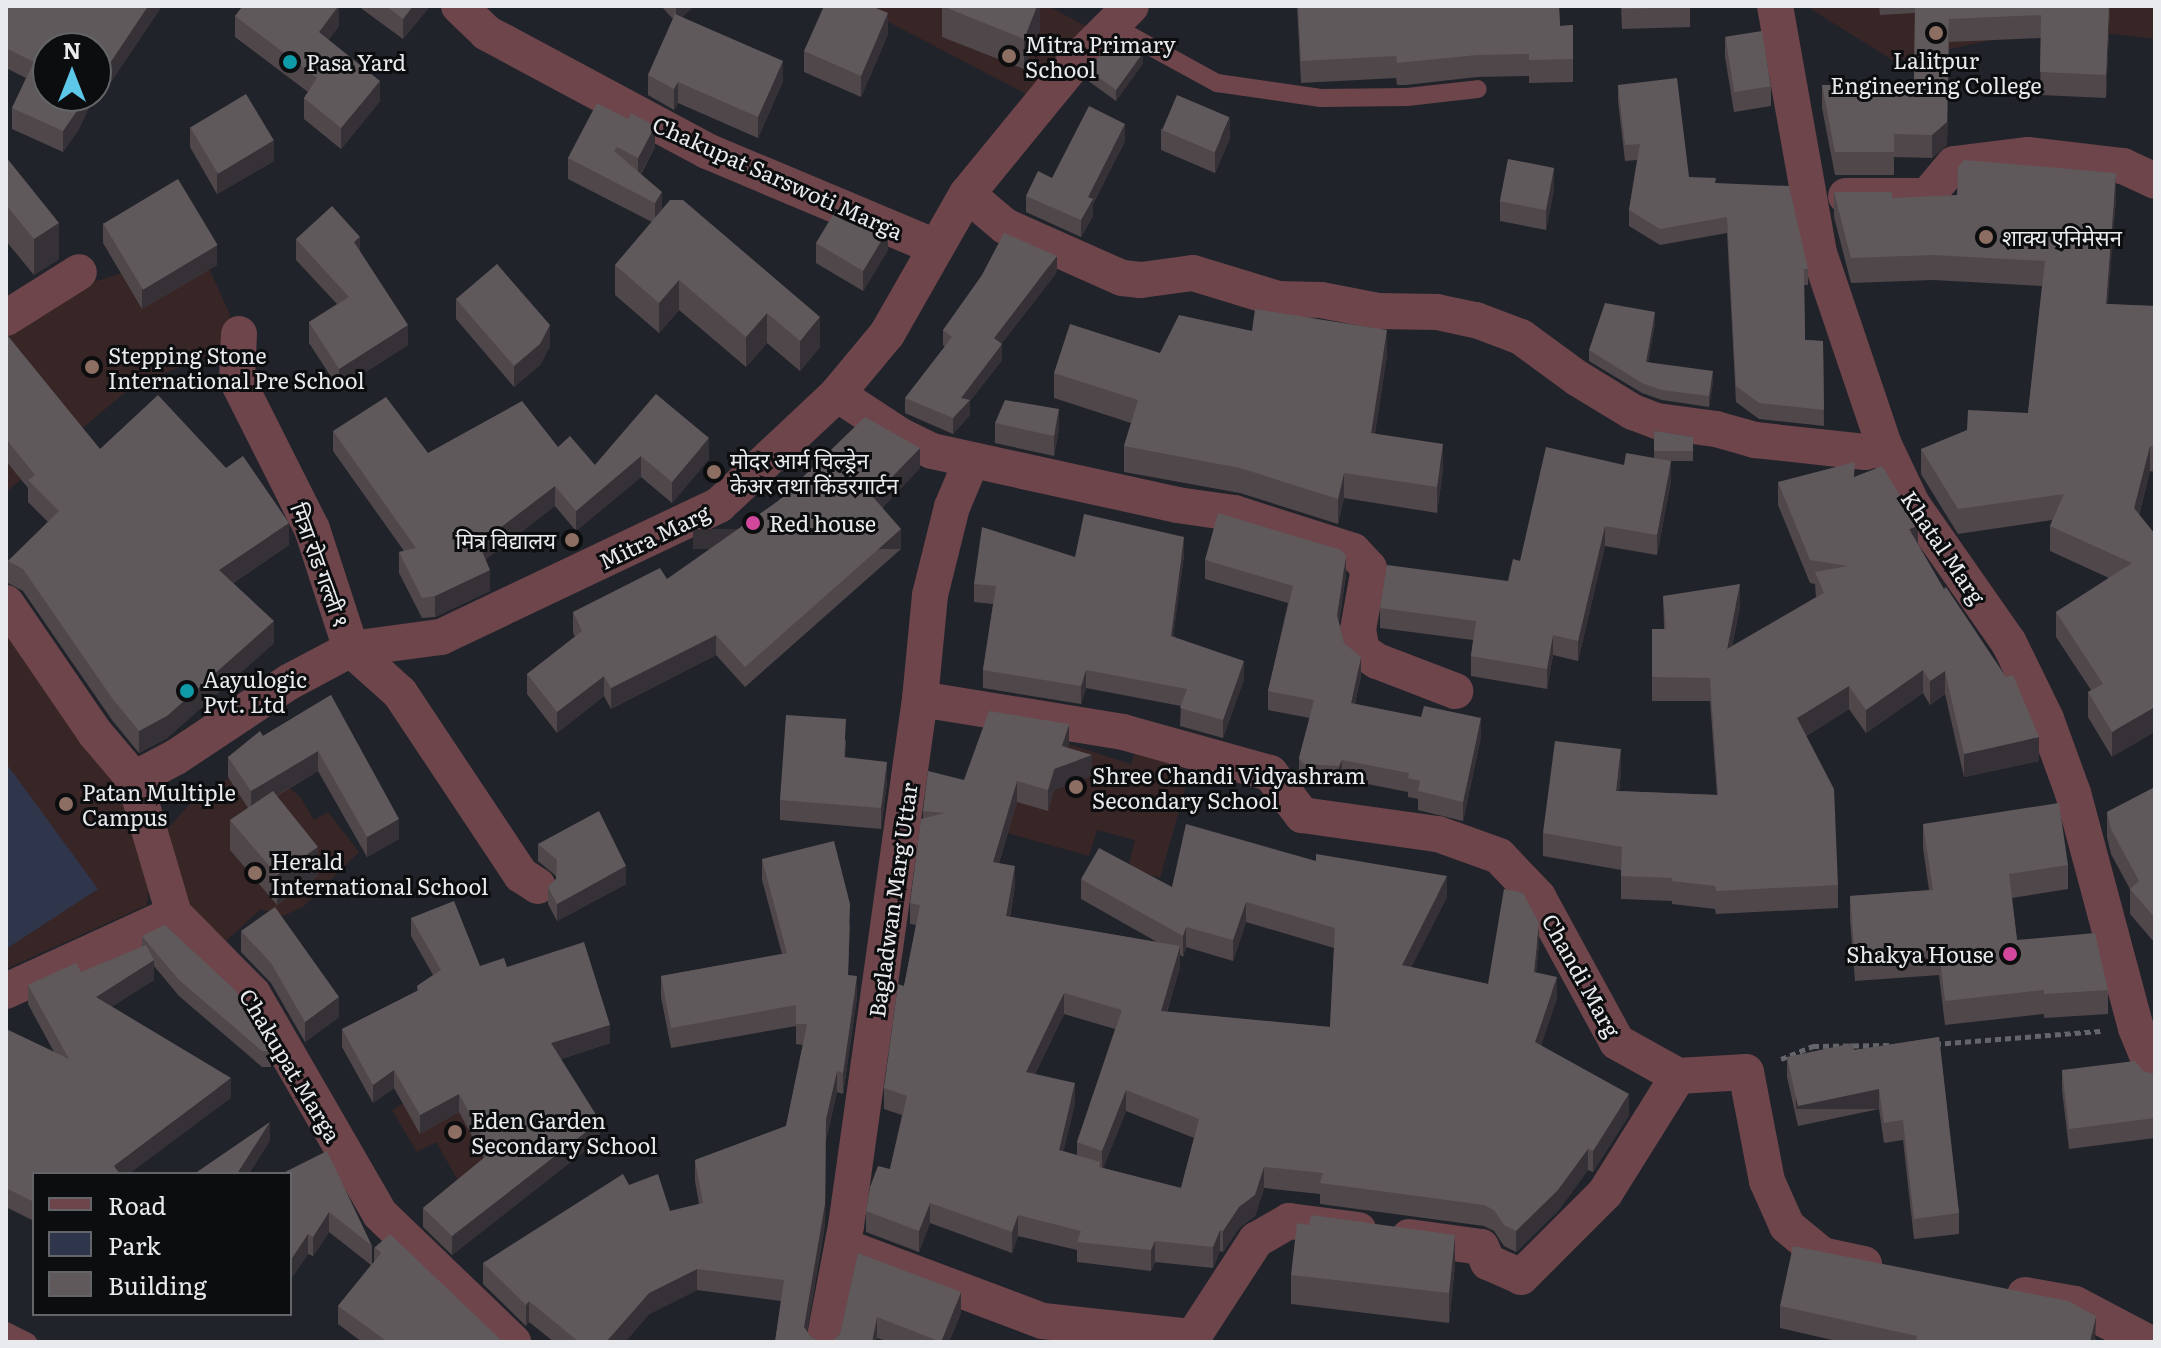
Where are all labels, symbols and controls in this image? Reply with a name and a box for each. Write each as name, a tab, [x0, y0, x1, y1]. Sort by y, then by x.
marker: Lalitpur Engineering College	[1927, 24, 1945, 42]
place label: Mitra Primary School	[1025, 30, 1176, 82]
north arrow	[32, 32, 112, 112]
text: N	[63, 33, 81, 66]
place label: Lalitpur Engineering College	[1830, 46, 2042, 98]
marker: Mitra Primary School	[1000, 47, 1018, 65]
place label: Pasa Yard	[306, 49, 406, 75]
marker: Pasa Yard	[281, 53, 299, 71]
street label: Chakupat Sarswoti Marga	[649, 110, 907, 244]
place label: शाक्य एनिमेसन	[2002, 224, 2122, 250]
marker: शाक्य एनिमेसन	[1977, 228, 1995, 246]
place label: Stepping Stone International Pre School	[108, 341, 365, 392]
marker: Stepping Stone International Pre School	[83, 358, 101, 376]
place label: मोदर आर्म चिल्ड्रेन केअर तथा किंडरगार्टन	[730, 446, 899, 498]
marker: मोदर आर्म चिल्ड्रेन केअर तथा किंडरगार्टन	[705, 463, 723, 481]
street label: Khatal Marg	[1897, 485, 1991, 609]
street label: Mitra Marg	[594, 498, 714, 574]
street label: मित्रा रोड गल्ली १	[286, 499, 356, 631]
place label: Red house	[769, 510, 876, 536]
marker: Red house	[744, 514, 762, 532]
place label: मित्र विद्यालय	[455, 527, 556, 553]
marker: मित्र विद्यालय	[563, 531, 581, 549]
place label: Aayulogic Pvt. Ltd	[203, 665, 307, 716]
marker: Aayulogic Pvt. Ltd	[178, 682, 196, 700]
place label: Shree Chandi Vidyashram Secondary School	[1092, 761, 1366, 812]
place label: Patan Multiple Campus	[82, 778, 236, 830]
marker: Shree Chandi Vidyashram Secondary School	[1067, 778, 1085, 796]
street label: Bagladwan Marg Uttar	[862, 781, 922, 1019]
marker: Patan Multiple Campus	[57, 795, 75, 813]
place label: Herald International School	[271, 847, 488, 898]
marker: Herald International School	[246, 864, 264, 882]
street label: Chandi Marg	[1537, 909, 1627, 1041]
place label: Shakya House	[1846, 941, 1994, 967]
marker: Shakya House	[2001, 945, 2019, 963]
street label: Chakupat Marga	[235, 983, 347, 1147]
place label: Eden Garden Secondary School	[471, 1106, 657, 1158]
marker: Eden Garden Secondary School	[446, 1123, 464, 1141]
legend	[32, 1172, 292, 1316]
text: Road	[108, 1187, 166, 1222]
text: Park	[108, 1227, 161, 1262]
text: Building	[108, 1267, 207, 1302]

